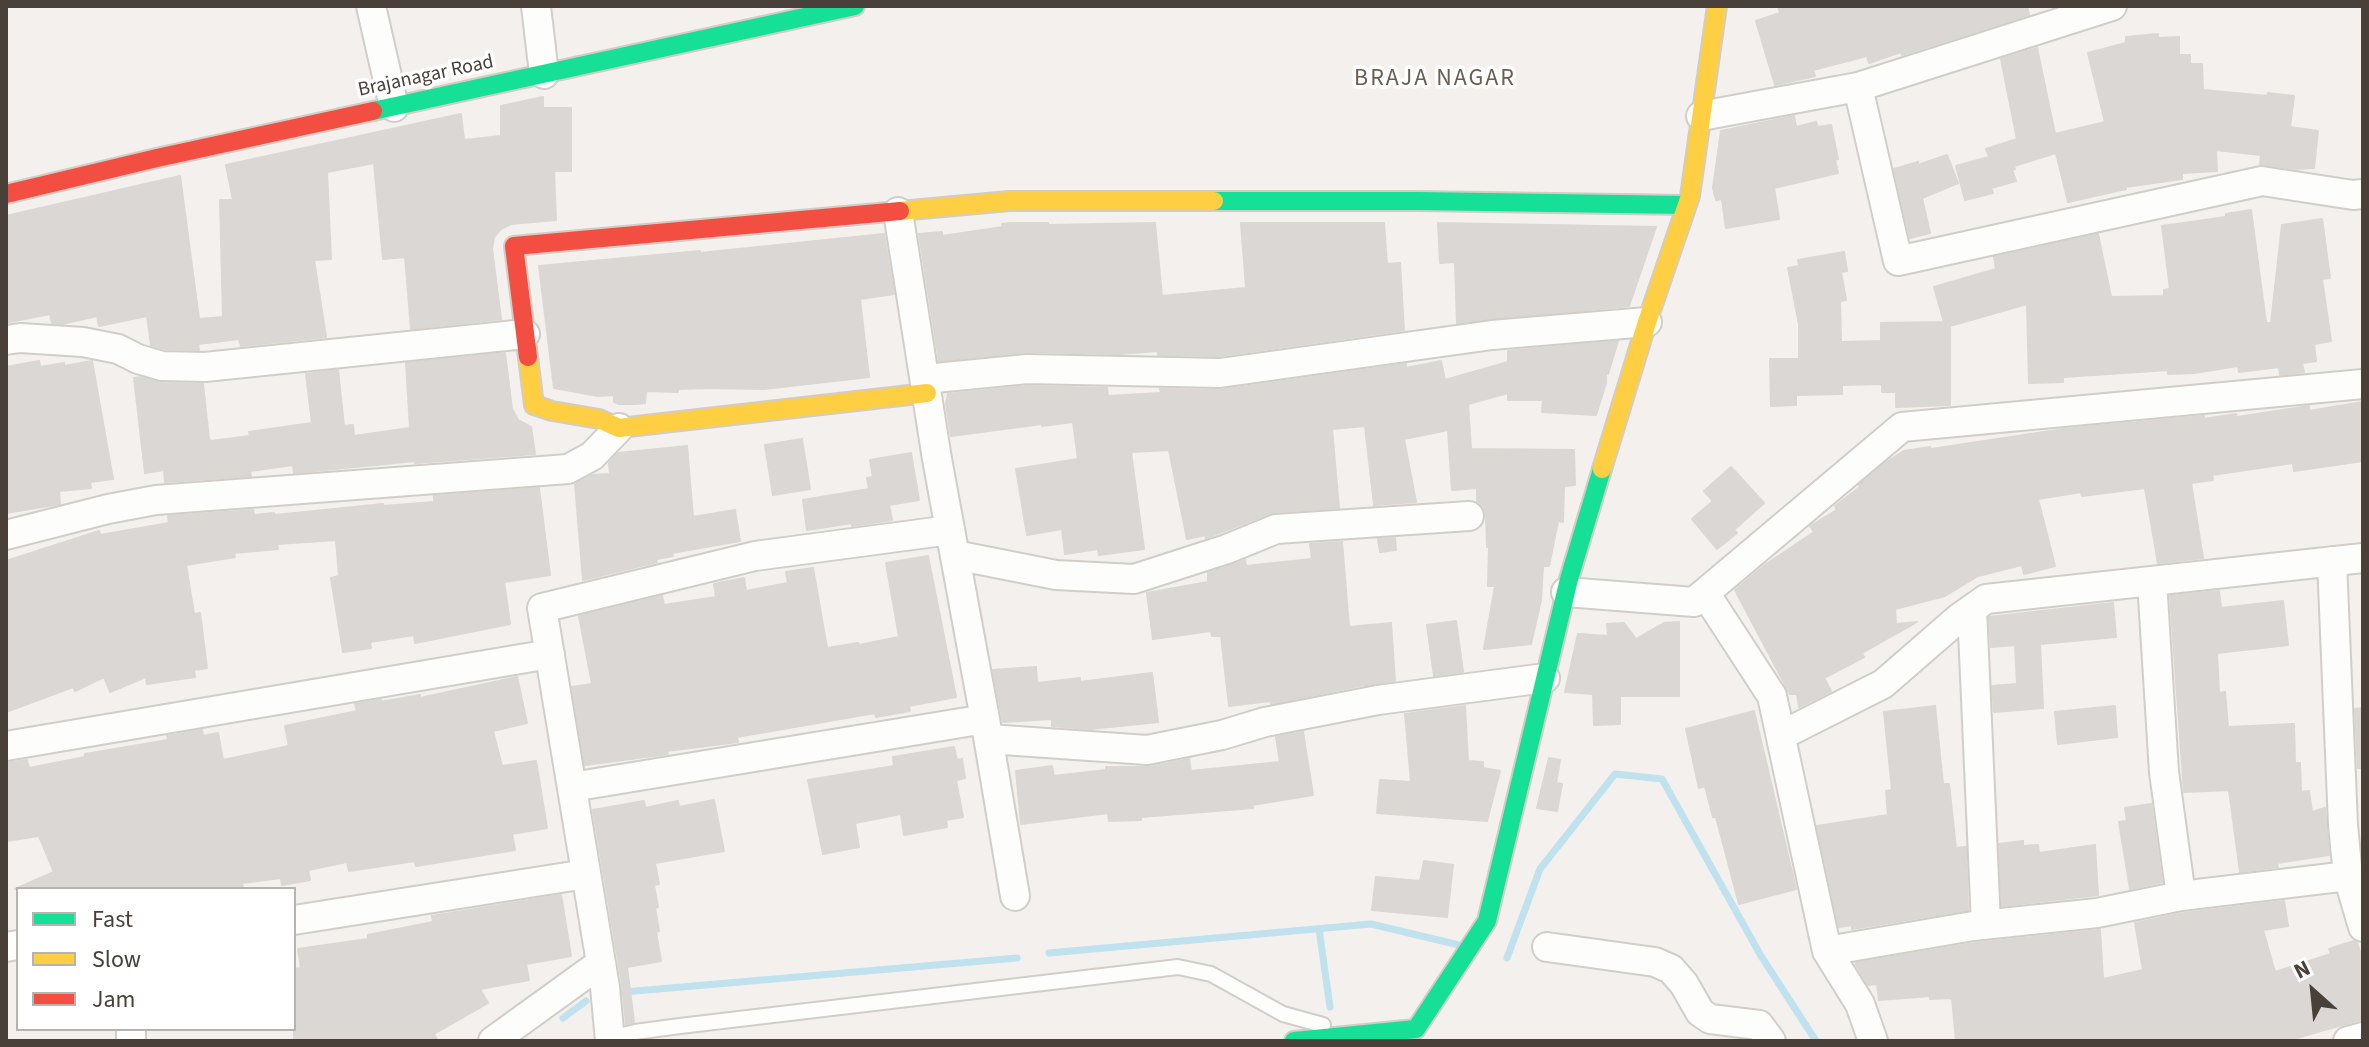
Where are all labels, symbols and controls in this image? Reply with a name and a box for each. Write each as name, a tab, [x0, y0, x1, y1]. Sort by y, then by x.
street label: Brajanagar Road	[356, 51, 496, 103]
district label: BRAJA NAGAR	[1354, 66, 1516, 94]
legend	[16, 887, 296, 1031]
text: Fast	[92, 902, 133, 937]
text: Slow	[92, 942, 141, 977]
north arrow	[2273, 951, 2353, 1031]
text: N	[2288, 952, 2316, 987]
text: Jam	[92, 982, 136, 1017]

